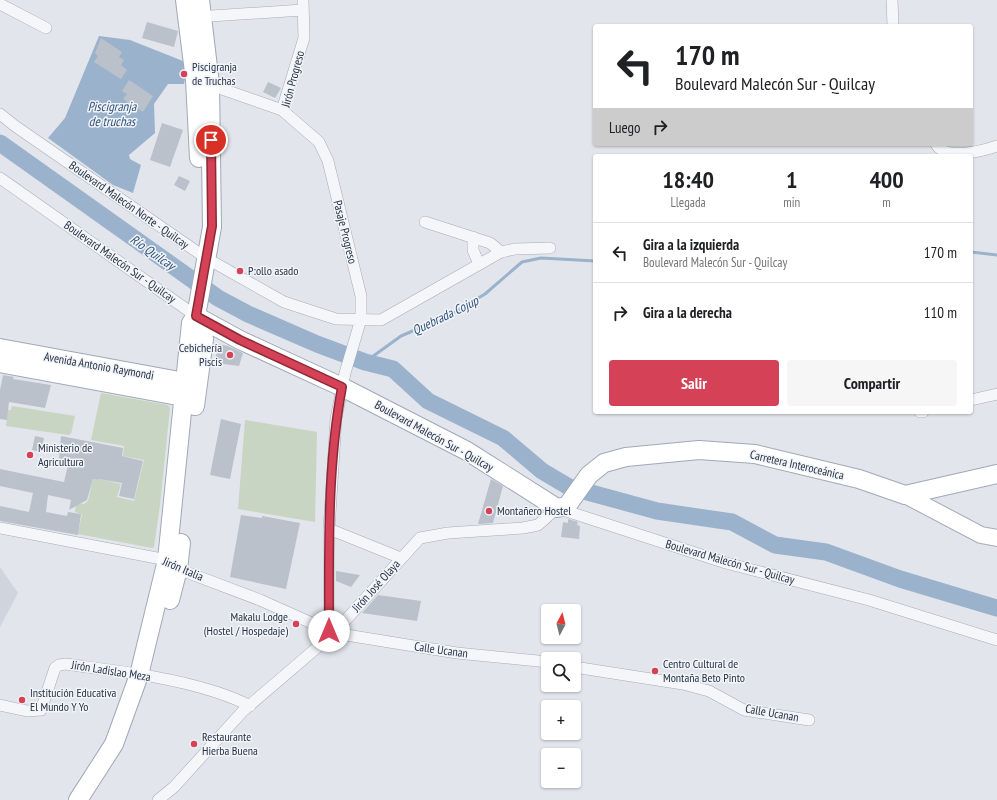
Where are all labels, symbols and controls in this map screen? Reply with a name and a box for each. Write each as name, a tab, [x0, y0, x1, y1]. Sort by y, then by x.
text: 170 m	[675, 36, 739, 73]
icon: left	[609, 40, 661, 92]
street label: Jirón Progreso	[278, 49, 307, 110]
place label: Piscigranja de Truchas	[192, 59, 237, 88]
marker: Piscigranja de Truchas	[179, 69, 189, 79]
text: Boulevard Malecón Sur - Quilcay	[675, 72, 875, 95]
water label: Piscigranja de truchas	[88, 98, 137, 130]
icon: right	[649, 116, 671, 138]
text: Luego	[609, 118, 641, 137]
pin	[194, 123, 228, 157]
icon: arrive	[200, 129, 222, 151]
street label: Boulevard Malecón Norte - Quilcay	[66, 157, 193, 252]
text: 18:40	[662, 164, 714, 195]
text: 1	[786, 164, 797, 195]
text: 400	[869, 164, 904, 195]
text: Llegada	[670, 194, 706, 211]
text: min	[783, 194, 800, 211]
text: m	[882, 194, 891, 211]
street label: Pasaje Progreso	[330, 198, 361, 265]
street label: Boulevard Malecón Sur - Quilcay	[61, 217, 180, 306]
water label: Río Quilcay	[127, 231, 180, 275]
text: Gira a la izquierda	[643, 235, 739, 254]
icon: left	[609, 242, 631, 264]
text: 170 m	[924, 243, 957, 262]
text: Boulevard Malecón Sur - Quilcay	[643, 254, 787, 271]
place label: P:ollo asado	[248, 263, 298, 278]
marker: P:ollo asado	[235, 266, 245, 276]
water label: Quebrada Cojup	[409, 292, 482, 339]
icon: right	[609, 302, 631, 324]
text: Gira a la derecha	[643, 303, 732, 322]
text: 110 m	[924, 303, 957, 322]
place label: Cebichería Piscis	[179, 340, 222, 369]
street label: Avenida Antonio Raymondi	[43, 348, 155, 383]
marker: Cebichería Piscis	[225, 350, 235, 360]
button: Salir	[609, 360, 779, 406]
button: Compartir	[787, 360, 957, 406]
street label: Boulevard Malecón Sur - Quilcay	[372, 397, 497, 475]
place label: Ministerio de Agricultura	[38, 440, 92, 469]
street label: Carretera Interoceánica	[749, 446, 846, 483]
marker: Ministerio de Agricultura	[25, 450, 35, 460]
place label: Montañero Hostel	[497, 503, 571, 518]
marker: Montañero Hostel	[484, 506, 494, 516]
street label: Boulevard Malecón Sur - Quilcay	[664, 536, 797, 587]
street label: Jirón Italia	[160, 553, 206, 584]
street label: Jirón José Olaya	[348, 556, 403, 616]
north arrow	[541, 604, 581, 644]
map controls	[541, 604, 581, 788]
place label: Makalu Lodge (Hostel / Hospedaje)	[204, 609, 288, 638]
position arrow	[308, 610, 350, 652]
marker: Makalu Lodge (Hostel / Hospedaje)	[291, 619, 301, 629]
street label: Calle Ucanan	[413, 638, 469, 661]
button: search	[541, 652, 581, 692]
place label: Centro Cultural de Montaña Beto Pinto	[663, 656, 745, 685]
street label: Jirón Ladislao Meza	[69, 657, 152, 684]
marker: Centro Cultural de Montaña Beto Pinto	[650, 666, 660, 676]
place label: Institución Educativa El Mundo Y Yo	[30, 685, 117, 714]
marker: Institución Educativa El Mundo Y Yo	[17, 695, 27, 705]
button: +	[541, 700, 581, 740]
street label: Calle Ucanan	[744, 700, 800, 725]
place label: Restaurante Hierba Buena	[202, 729, 258, 758]
marker: Restaurante Hierba Buena	[189, 739, 199, 749]
button: −	[541, 748, 581, 788]

